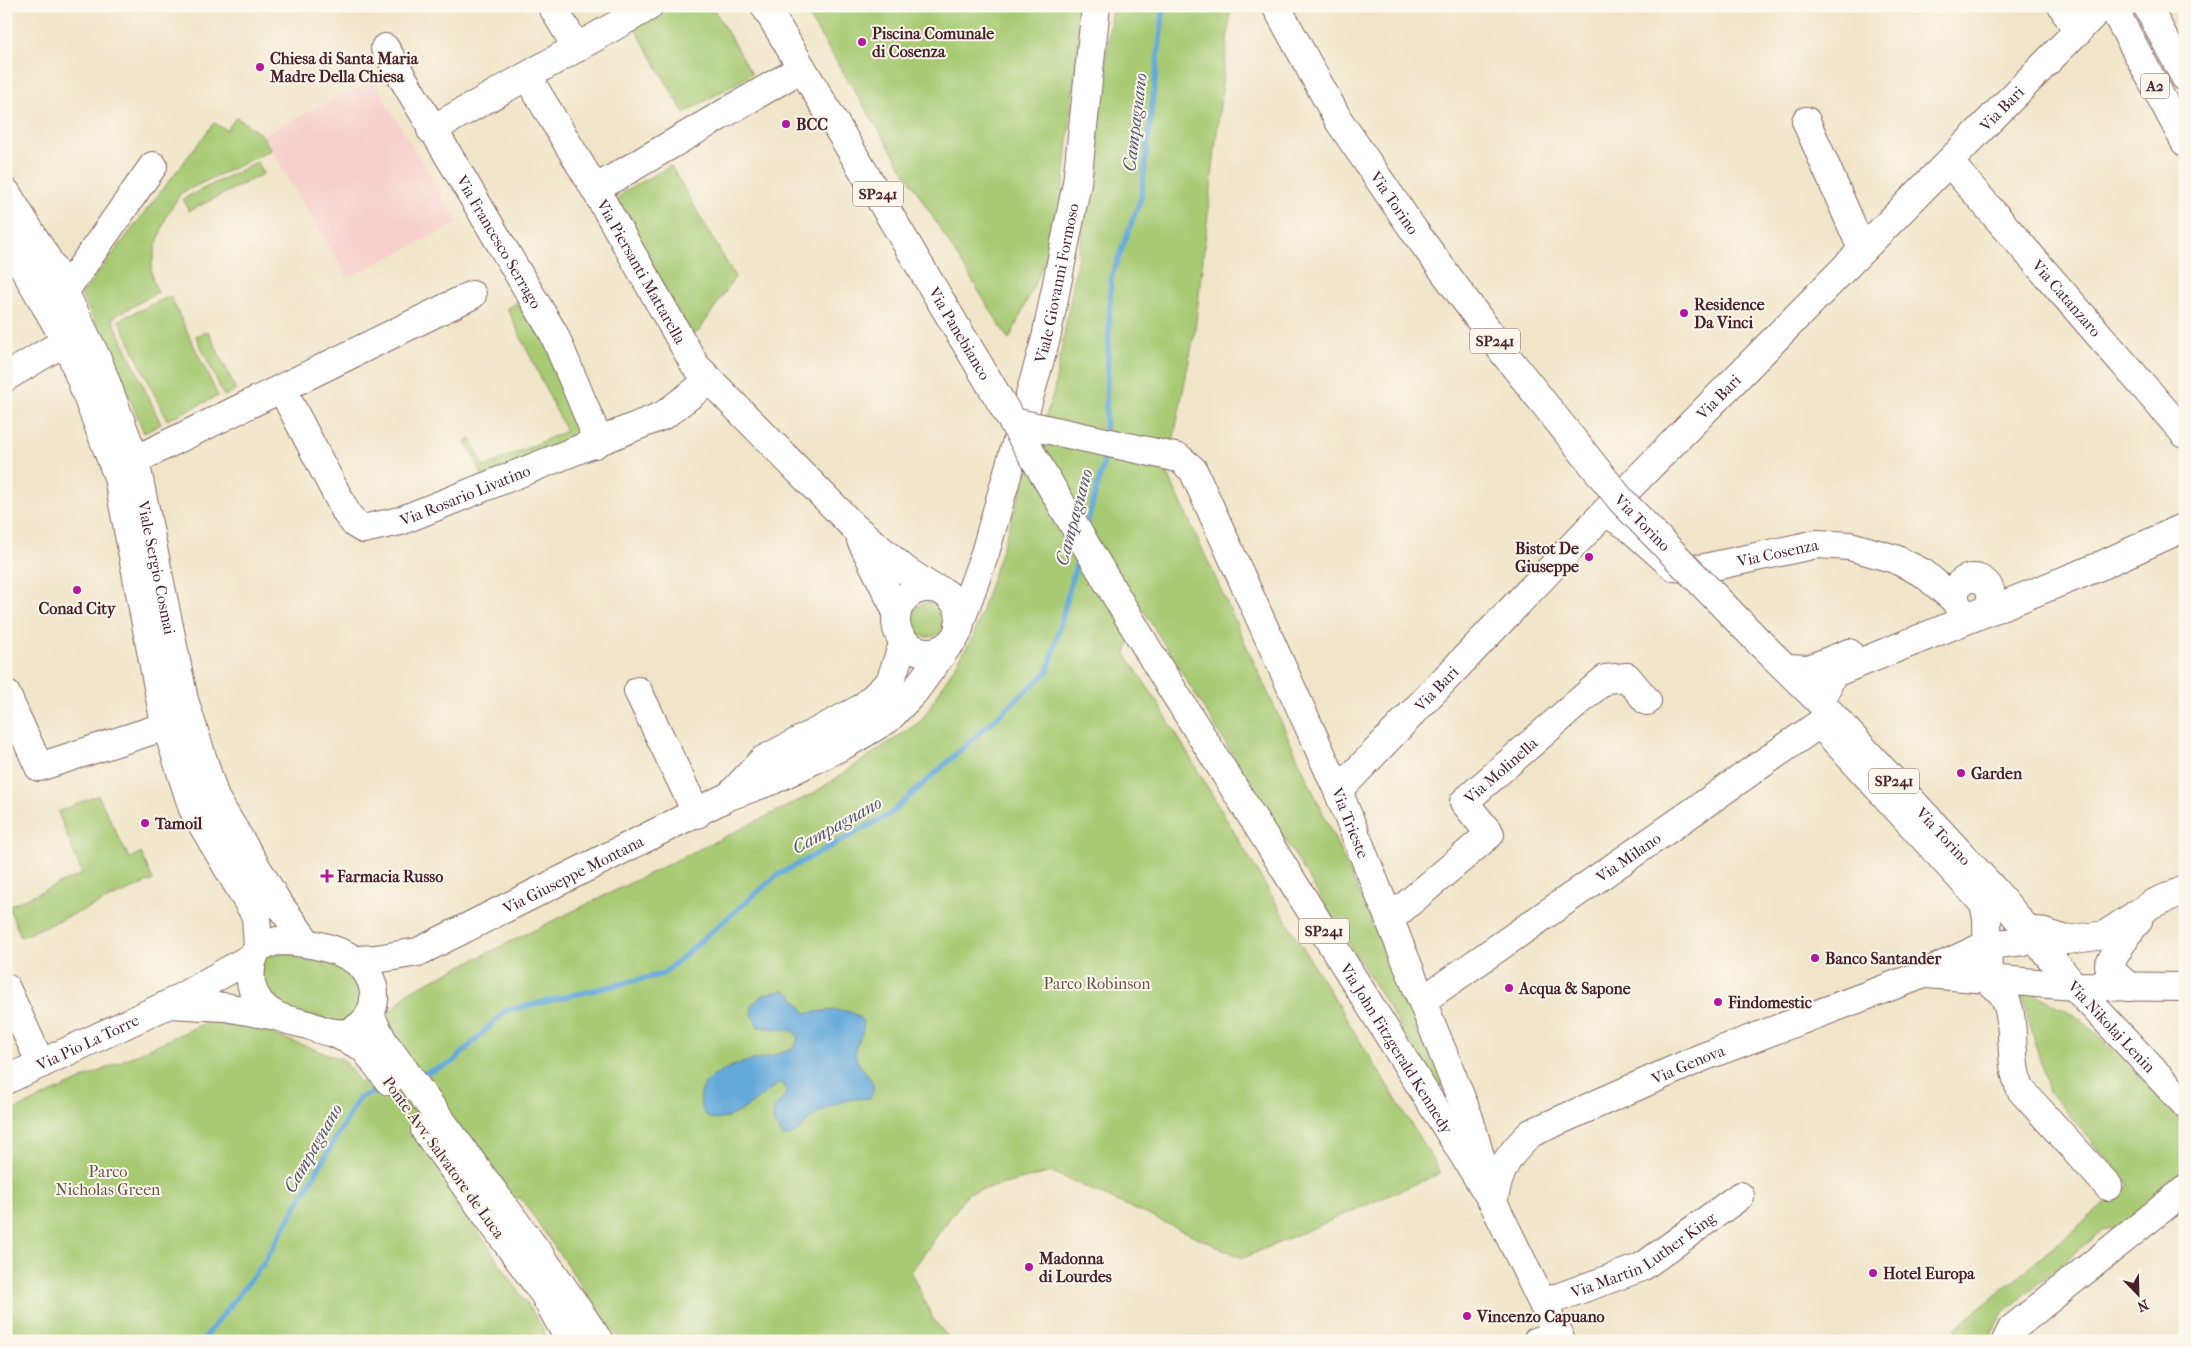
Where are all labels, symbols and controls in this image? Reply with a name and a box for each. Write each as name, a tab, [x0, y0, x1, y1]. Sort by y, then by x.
place label: Piscina Comunale di Cosenza	[872, 24, 994, 61]
marker: Piscina Comunale di Cosenza	[856, 36, 868, 48]
place label: Chiesa di Santa Maria Madre Della Chiesa	[269, 49, 419, 86]
marker: Chiesa di Santa Maria Madre Della Chiesa	[254, 61, 266, 73]
water label: Campagnano	[1119, 72, 1152, 173]
road number: A2	[2141, 74, 2169, 98]
street label: Via Bari	[1975, 82, 2028, 136]
place label: BCC	[796, 115, 828, 134]
marker: BCC	[780, 118, 792, 130]
street label: Via Torino	[1366, 167, 1423, 238]
street label: Via Francesco Serrago	[452, 171, 546, 312]
road number: SP241	[853, 182, 903, 206]
street label: Via Piersanti Mattarella	[592, 195, 690, 348]
street label: Viale Giovanni Formoso	[1030, 202, 1083, 366]
street label: Via Catanzaro	[2027, 255, 2105, 341]
street label: Via Panebianco	[924, 283, 995, 383]
place label: Residence Da Vinci	[1694, 295, 1765, 332]
marker: Residence Da Vinci	[1678, 307, 1690, 319]
road number: SP241	[1470, 328, 1520, 354]
street label: Via Bari	[1692, 370, 1745, 424]
street label: Via Rosario Livatino	[396, 461, 533, 530]
water label: Campagnano	[1052, 467, 1097, 568]
street label: Via Torino	[1610, 490, 1674, 555]
street label: Viale Sergio Cosmai	[133, 498, 179, 636]
street label: Via Cosenza	[1734, 535, 1821, 571]
place label: Bistot De Giuseppe	[1515, 539, 1579, 577]
marker: Bistot De Giuseppe	[1583, 551, 1595, 563]
marker: Conad City	[71, 584, 83, 596]
place label: Conad City	[38, 599, 117, 619]
street label: Via Bari	[1410, 662, 1463, 716]
street label: Via Molinella	[1460, 733, 1542, 808]
place label: Garden	[1971, 764, 2023, 783]
marker: Garden	[1955, 767, 1967, 779]
road number: SP241	[1869, 768, 1919, 794]
street label: Via Trieste	[1327, 784, 1373, 861]
water label: Campagnano	[789, 792, 886, 859]
street label: Via Torino	[1911, 803, 1975, 869]
place label: Tamoil	[154, 814, 203, 833]
marker: Tamoil	[139, 817, 151, 829]
street label: Via Milano	[1592, 828, 1664, 887]
street label: Via Giuseppe Montana	[499, 831, 647, 918]
place label: Farmacia Russo	[336, 867, 443, 886]
marker: Farmacia Russo	[321, 870, 333, 882]
road number: SP241	[1299, 918, 1349, 944]
place label: Banco Santander	[1825, 949, 1942, 968]
marker: Banco Santander	[1809, 952, 1821, 964]
street label: Via John Fitzgerald Kennedy	[1336, 959, 1457, 1138]
park label: Parco Robinson	[1043, 974, 1151, 993]
street label: Via Nikolaj Lenin	[2063, 976, 2160, 1077]
place label: Acqua & Sapone	[1518, 979, 1631, 999]
marker: Acqua & Sapone	[1503, 982, 1515, 994]
place label: Findomestic	[1727, 993, 1812, 1012]
marker: Findomestic	[1712, 996, 1724, 1008]
street label: Via Pio La Torre	[33, 1010, 142, 1075]
street label: Via Genova	[1648, 1041, 1728, 1089]
street label: Ponte Avv. Salvatore de Luca	[378, 1073, 509, 1242]
water label: Campagnano	[280, 1100, 347, 1196]
park label: Parco Nicholas Green	[56, 1162, 161, 1199]
street label: Via Martin Luther King	[1567, 1208, 1720, 1302]
place label: Madonna di Lourdes	[1038, 1249, 1112, 1286]
marker: Madonna di Lourdes	[1023, 1261, 1035, 1273]
place label: Hotel Europa	[1883, 1264, 1975, 1284]
marker: Hotel Europa	[1867, 1267, 1879, 1279]
north arrow	[2114, 1270, 2164, 1320]
text: N	[2134, 1296, 2151, 1316]
place label: Vincenzo Capuano	[1476, 1307, 1605, 1327]
marker: Vincenzo Capuano	[1461, 1310, 1473, 1322]

